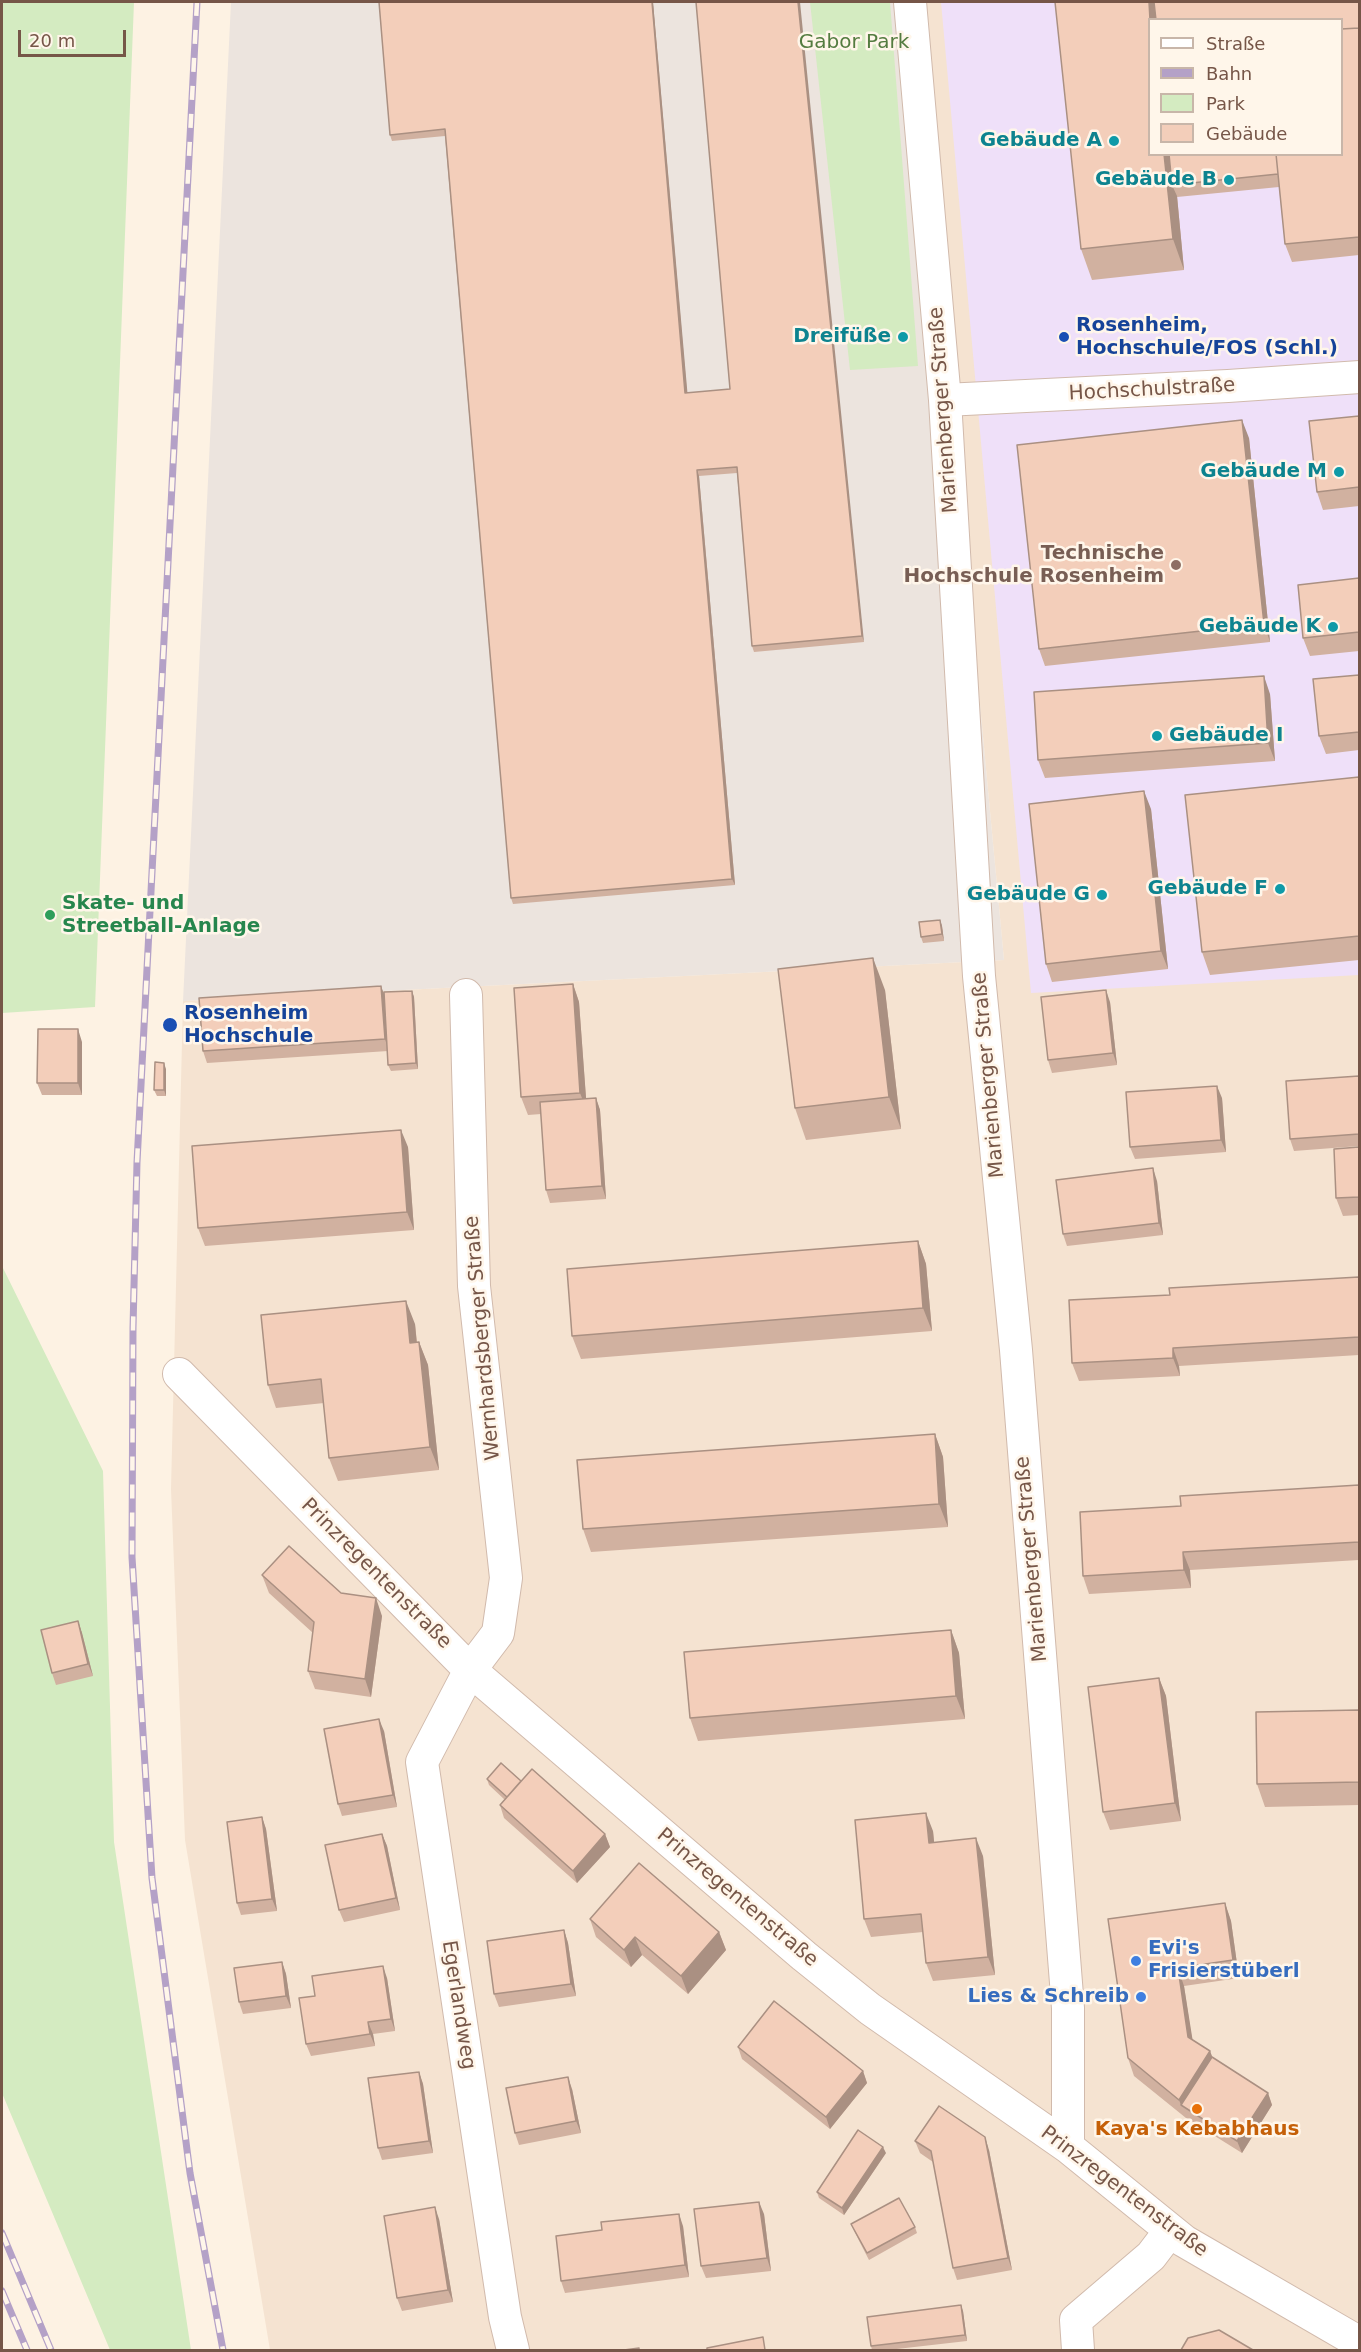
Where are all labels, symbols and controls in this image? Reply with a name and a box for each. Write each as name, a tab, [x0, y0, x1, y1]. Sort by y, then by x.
scale bar	[21, 18, 129, 56]
legend	[1148, 18, 1343, 156]
text: 20 m	[29, 30, 75, 51]
park label: Gabor Park	[799, 31, 909, 55]
text: Straße	[1206, 33, 1265, 54]
text: Bahn	[1206, 63, 1252, 84]
text: Park	[1206, 93, 1245, 114]
text: Gebäude	[1206, 123, 1287, 144]
place label: Gebäude A	[980, 129, 1102, 153]
marker: Gebäude A	[1107, 134, 1121, 148]
place label: Gebäude B	[1095, 168, 1217, 192]
marker: Gebäude B	[1222, 173, 1236, 187]
street label: Marienberger Straße	[925, 306, 963, 514]
place label: Rosenheim, Hochschule/FOS (Schl.)	[1076, 314, 1338, 361]
place label: Dreifüße	[793, 325, 891, 349]
marker: Dreifüße	[896, 330, 910, 344]
marker: Rosenheim, Hochschule/FOS (Schl.)	[1057, 330, 1071, 344]
street label: Hochschulstraße	[1068, 374, 1236, 406]
place label: Gebäude M	[1200, 460, 1327, 484]
marker: Gebäude M	[1332, 465, 1346, 479]
place label: Technische Hochschule Rosenheim	[903, 542, 1164, 589]
marker: Technische Hochschule Rosenheim	[1169, 558, 1183, 572]
place label: Gebäude K	[1199, 615, 1321, 639]
marker: Gebäude K	[1326, 620, 1340, 634]
place label: Gebäude I	[1169, 724, 1283, 748]
marker: Gebäude I	[1150, 729, 1164, 743]
place label: Gebäude F	[1147, 877, 1268, 901]
marker: Gebäude F	[1273, 882, 1287, 896]
place label: Gebäude G	[967, 883, 1090, 907]
marker: Gebäude G	[1095, 888, 1109, 902]
place label: Skate- und Streetball-Anlage	[62, 892, 260, 939]
marker: Skate- und Streetball-Anlage	[43, 908, 57, 922]
street label: Marienberger Straße	[968, 971, 1010, 1179]
place label: Rosenheim Hochschule	[184, 1002, 313, 1049]
marker: Rosenheim Hochschule	[161, 1016, 179, 1034]
street label: Wernhardsberger Straße	[460, 1215, 506, 1461]
street label: Marienberger Straße	[1011, 1455, 1053, 1663]
street label: Prinzregentenstraße	[296, 1494, 456, 1654]
street label: Prinzregentenstraße	[652, 1824, 822, 1972]
place label: Evi's Frisierstüberl	[1148, 1937, 1300, 1984]
street label: Egerlandweg	[436, 1939, 480, 2071]
marker: Evi's Frisierstüberl	[1129, 1954, 1143, 1968]
place label: Lies & Schreib	[967, 1985, 1129, 2009]
marker: Lies & Schreib	[1134, 1990, 1148, 2004]
marker: Kaya's Kebabhaus	[1190, 2102, 1204, 2116]
place label: Kaya's Kebabhaus	[1095, 2118, 1299, 2142]
street label: Prinzregentenstraße	[1036, 2121, 1212, 2263]

